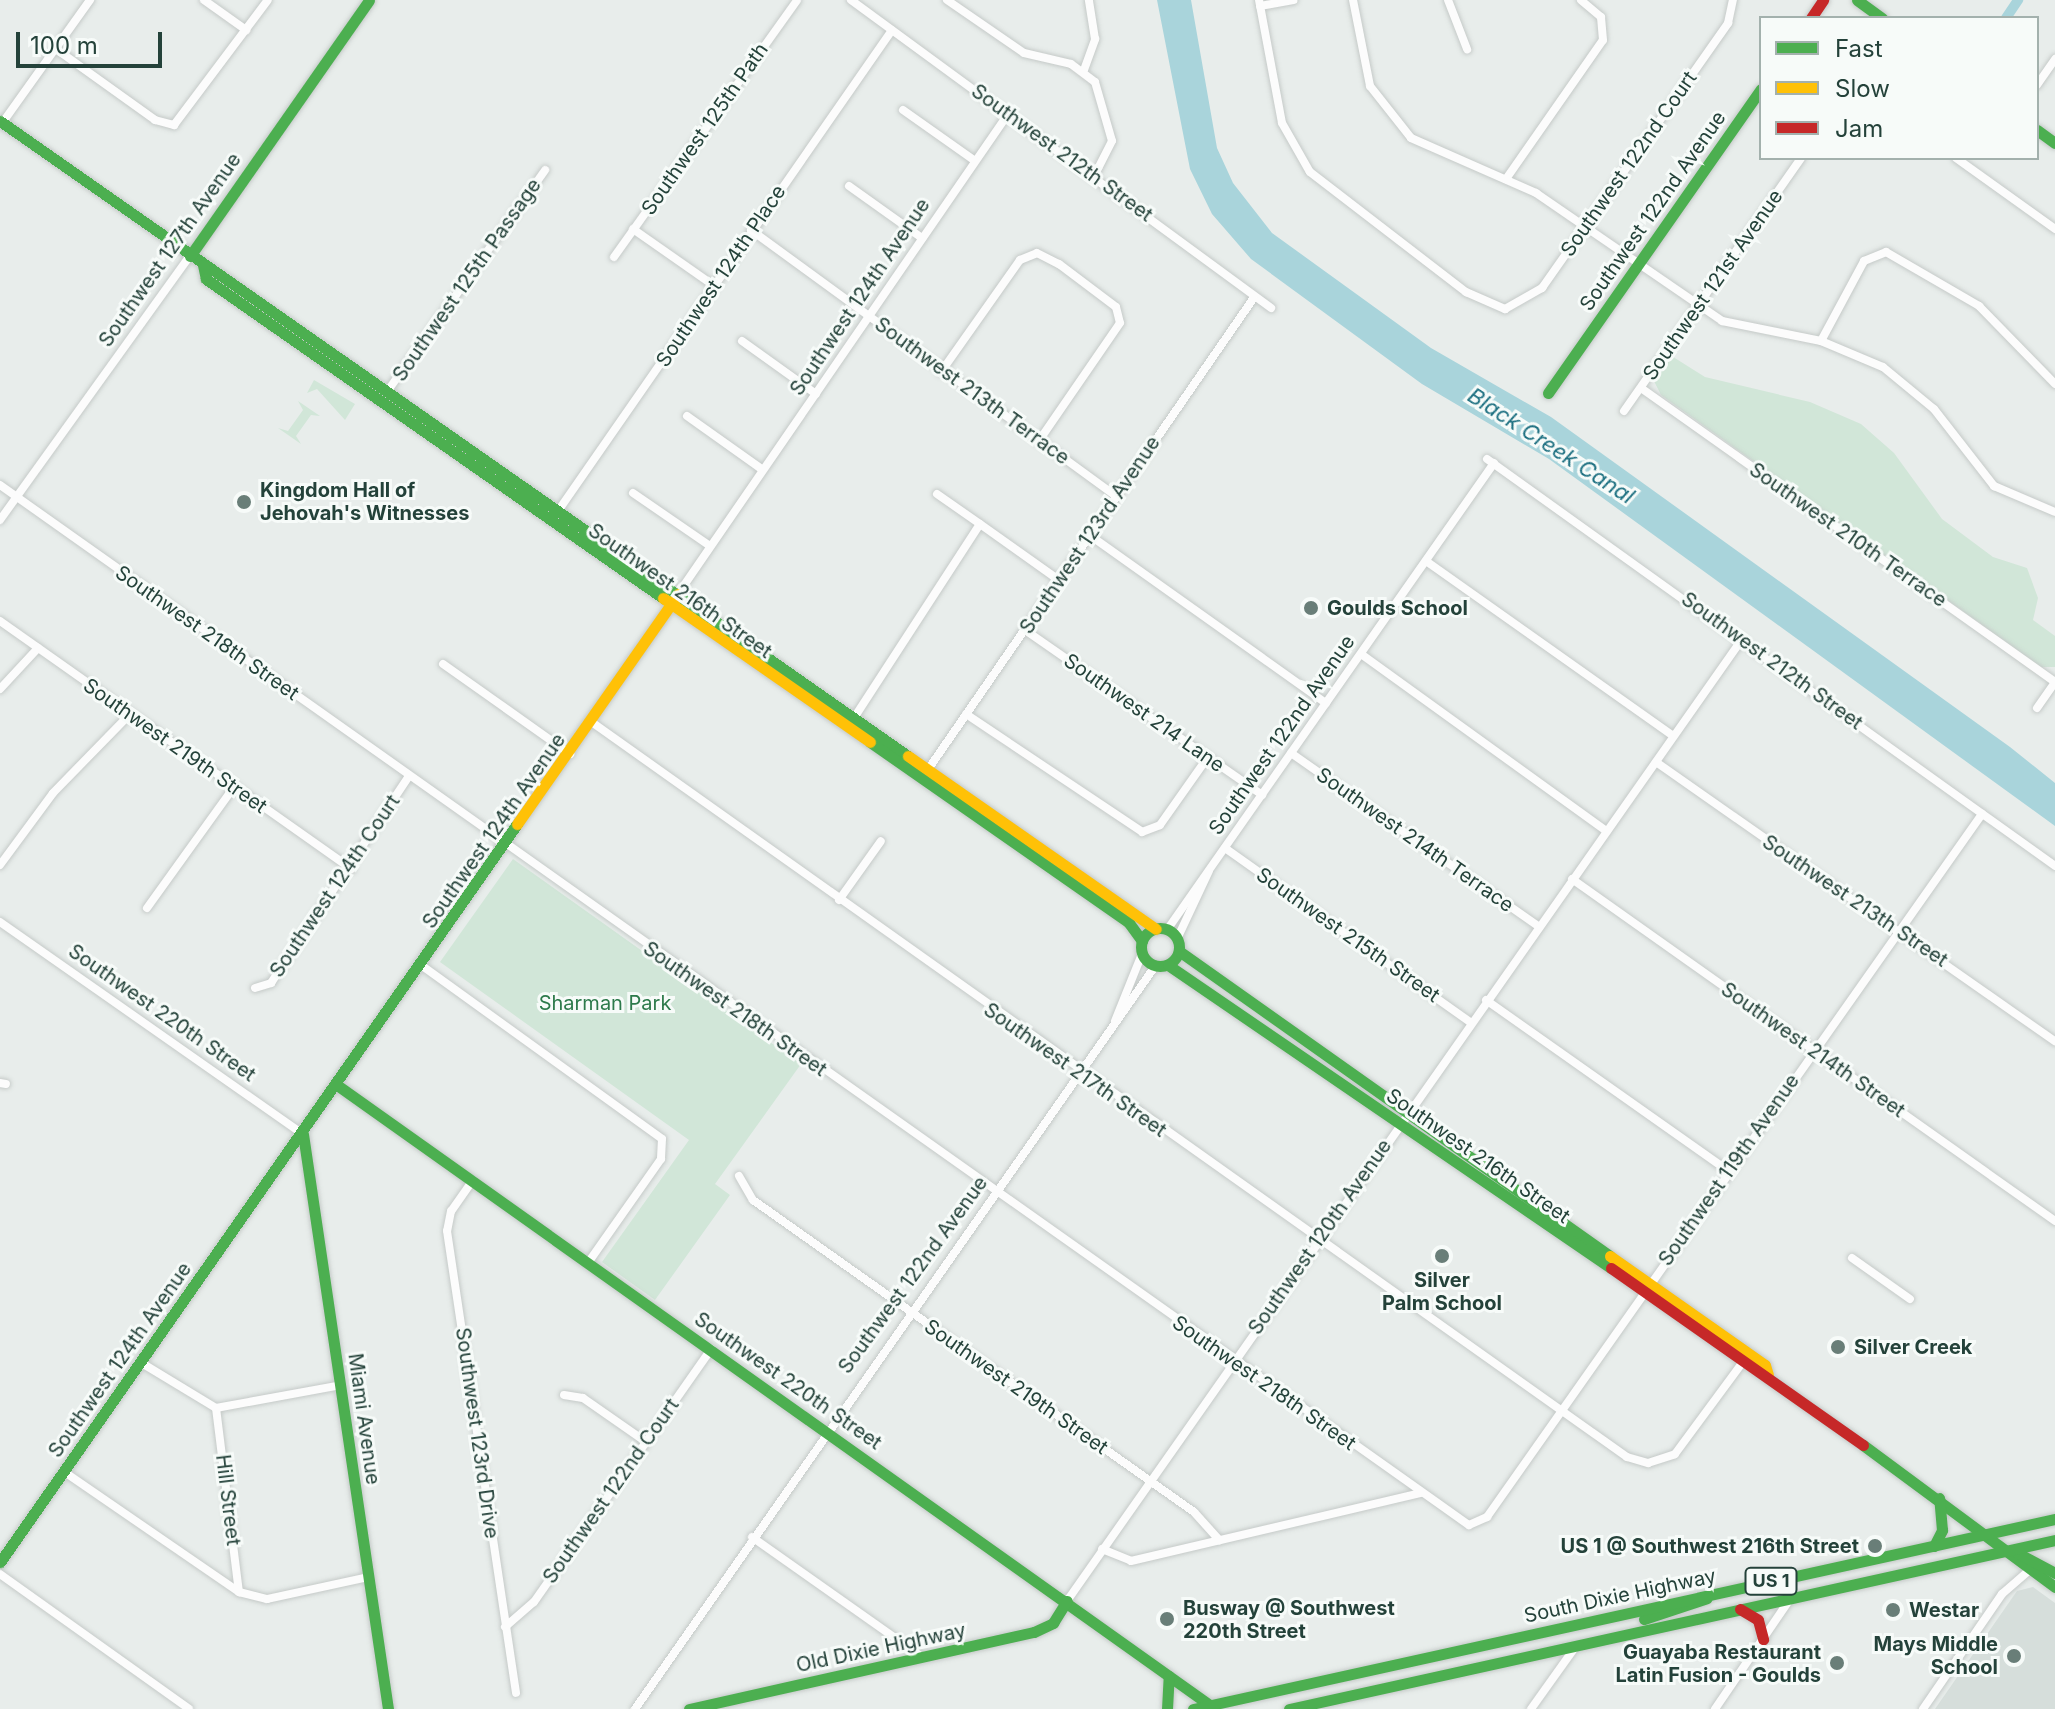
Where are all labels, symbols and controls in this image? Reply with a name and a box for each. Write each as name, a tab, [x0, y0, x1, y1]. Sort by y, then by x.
scale bar	[20, 16, 166, 66]
legend	[1759, 16, 2039, 160]
text: 100 m	[30, 31, 98, 60]
text: Fast	[1835, 34, 1883, 63]
street label: Southwest 125th Path	[637, 38, 773, 220]
street label: Southwest 122nd Court	[1556, 67, 1702, 261]
text: Slow	[1835, 74, 1890, 103]
street label: Southwest 212th Street	[967, 79, 1157, 227]
street label: Southwest 122nd Avenue	[1575, 107, 1731, 315]
text: Jam	[1835, 114, 1883, 143]
street label: Southwest 127th Avenue	[94, 148, 246, 352]
street label: Southwest 125th Passage	[388, 174, 546, 386]
street label: Southwest 124th Place	[651, 180, 791, 372]
street label: Southwest 121st Avenue	[1638, 185, 1788, 385]
street label: Southwest 124th Avenue	[785, 194, 935, 400]
street label: Southwest 213th Terrace	[870, 312, 1074, 470]
water label: Black Creek Canal	[1463, 382, 1639, 510]
street label: Southwest 123rd Avenue	[1015, 432, 1165, 638]
street label: Southwest 210th Terrace	[1745, 458, 1951, 612]
place label: Kingdom Hall of Jehovah's Witnesses	[260, 478, 469, 525]
marker: Kingdom Hall of Jehovah's Witnesses	[235, 493, 253, 511]
street label: Southwest 216th Street	[584, 518, 776, 664]
street label: Southwest 218th Street	[111, 560, 303, 706]
street label: Southwest 212th Street	[1677, 587, 1867, 735]
place label: Goulds School	[1327, 596, 1468, 620]
marker: Goulds School	[1302, 599, 1320, 617]
street label: Southwest 122nd Avenue	[1204, 631, 1360, 839]
street label: Southwest 214 Lane	[1059, 649, 1229, 777]
street label: Southwest 219th Street	[78, 673, 272, 819]
street label: Southwest 124th Avenue	[417, 729, 571, 933]
street label: Southwest 214th Terrace	[1312, 763, 1518, 917]
street label: Southwest 124th Court	[265, 790, 405, 982]
street label: Southwest 213th Street	[1758, 830, 1952, 972]
street label: Southwest 215th Street	[1252, 863, 1444, 1007]
street label: Southwest 218th Street	[639, 936, 831, 1082]
street label: Southwest 220th Street	[64, 939, 260, 1087]
street label: Southwest 214th Street	[1716, 977, 1910, 1123]
park label: Sharman Park	[539, 991, 671, 1015]
street label: Southwest 217th Street	[979, 998, 1171, 1142]
street label: Southwest 119th Avenue	[1654, 1069, 1804, 1271]
street label: Southwest 216th Street	[1382, 1083, 1574, 1229]
street label: Southwest 120th Avenue	[1243, 1135, 1397, 1339]
street label: Southwest 122nd Avenue	[833, 1172, 993, 1378]
marker: Silver Palm School	[1433, 1247, 1451, 1265]
street label: Southwest 124th Avenue	[43, 1258, 197, 1462]
place label: Silver Palm School	[1382, 1268, 1502, 1315]
street label: Southwest 220th Street	[690, 1307, 886, 1455]
street label: Southwest 218th Street	[1168, 1310, 1360, 1456]
street label: Southwest 219th Street	[919, 1314, 1113, 1460]
street label: Southwest 123rd Drive	[450, 1326, 504, 1540]
place label: Silver Creek	[1854, 1335, 1972, 1359]
marker: Silver Creek	[1829, 1338, 1847, 1356]
street label: Miami Avenue	[343, 1352, 385, 1486]
street label: Southwest 122nd Court	[538, 1394, 684, 1588]
street label: Hill Street	[211, 1453, 245, 1547]
place label: US 1 @ Southwest 216th Street	[1561, 1534, 1859, 1558]
marker: US 1 @ Southwest 216th Street	[1866, 1537, 1884, 1555]
street label: South Dixie Highway	[1522, 1564, 1718, 1628]
road number: US 1	[1743, 1567, 1799, 1595]
place label: Busway @ Southwest 220th Street	[1183, 1596, 1395, 1643]
place label: Westar	[1909, 1598, 1979, 1622]
marker: Westar	[1884, 1601, 1902, 1619]
marker: Busway @ Southwest 220th Street	[1158, 1610, 1176, 1628]
street label: Old Dixie Highway	[794, 1618, 968, 1678]
place label: Mays Middle School	[1874, 1632, 1998, 1679]
place label: Guayaba Restaurant Latin Fusion - Goulds	[1616, 1640, 1821, 1687]
marker: Mays Middle School	[2005, 1647, 2023, 1665]
marker: Guayaba Restaurant Latin Fusion - Goulds	[1828, 1654, 1846, 1672]

